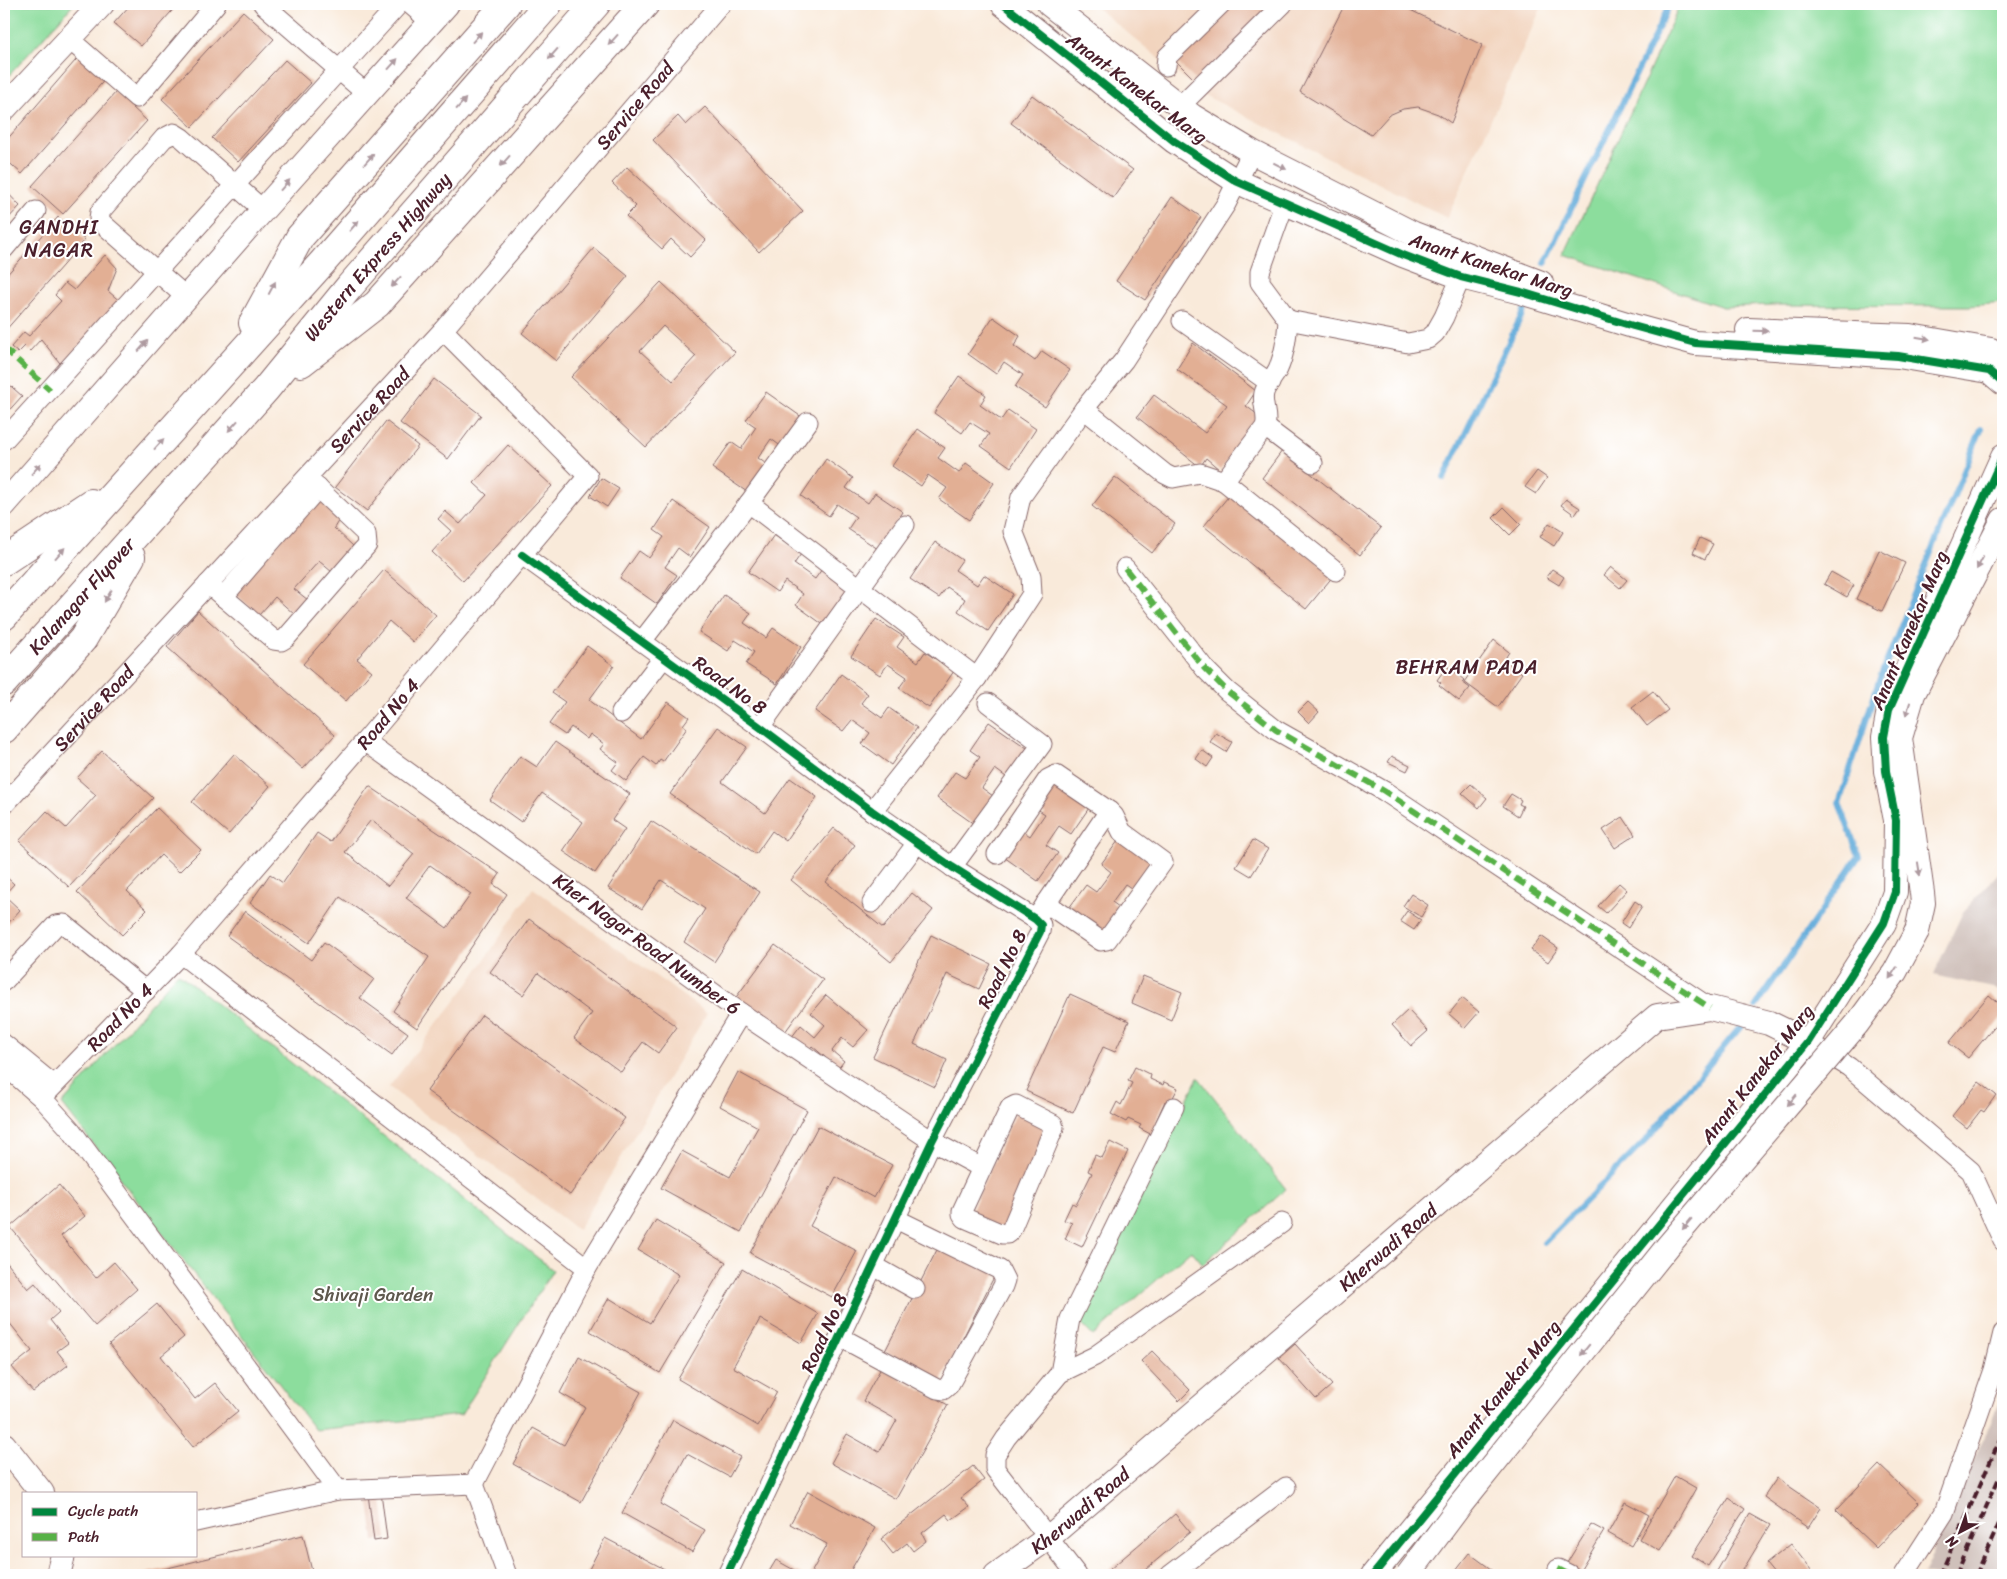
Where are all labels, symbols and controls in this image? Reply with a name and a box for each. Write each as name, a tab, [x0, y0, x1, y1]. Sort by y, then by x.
street label: Anant Kanekar Marg	[1058, 23, 1215, 153]
one-way arrow	[471, 31, 482, 43]
one-way arrow	[607, 34, 619, 46]
one-way arrow	[547, 47, 558, 60]
street label: Service Road	[587, 52, 683, 157]
one-way arrow	[388, 58, 399, 71]
one-way arrow	[455, 98, 467, 110]
one-way arrow	[363, 153, 375, 165]
one-way arrow	[499, 155, 510, 168]
one-way arrow	[1273, 162, 1287, 170]
street label: Western Express Highway	[295, 164, 459, 349]
one-way arrow	[279, 180, 291, 192]
district label: GANDHI NAGAR	[19, 210, 99, 268]
one-way arrow	[348, 221, 360, 233]
street label: Anant Kanekar Marg	[1404, 223, 1577, 307]
one-way arrow	[390, 276, 402, 288]
one-way arrow	[268, 281, 277, 295]
one-way arrow	[1753, 327, 1769, 335]
one-way arrow	[1915, 335, 1931, 343]
one-way arrow	[137, 341, 149, 353]
street label: Service Road	[320, 358, 419, 461]
one-way arrow	[228, 419, 239, 432]
one-way arrow	[153, 437, 164, 450]
one-way arrow	[30, 462, 41, 475]
street label: Kalanagar Flyover	[19, 528, 144, 662]
street label: Anant Kanekar Marg	[1860, 545, 1958, 716]
one-way arrow	[54, 548, 66, 560]
one-way arrow	[1976, 556, 1984, 571]
one-way arrow	[104, 590, 113, 603]
street label: Road No 8	[686, 647, 774, 724]
district label: BEHRAM PADA	[1395, 650, 1539, 685]
street label: Service Road	[45, 656, 144, 759]
street label: Road No 4	[348, 671, 428, 757]
one-way arrow	[1904, 701, 1912, 716]
one-way arrow	[1915, 861, 1923, 877]
street label: Kher Nagar Road Number 6	[546, 864, 748, 1024]
street label: Road No 8	[968, 923, 1036, 1014]
one-way arrow	[1889, 967, 1898, 980]
street label: Road No 4	[79, 975, 162, 1059]
street label: Anant Kanekar Marg	[1691, 996, 1823, 1152]
one-way arrow	[1787, 1094, 1798, 1106]
street label: Kherwadi Road	[1330, 1194, 1446, 1299]
one-way arrow	[1682, 1218, 1693, 1230]
park label: Shivaji Garden	[313, 1278, 433, 1311]
street label: Road No 8	[791, 1287, 857, 1378]
street label: Anant Kanekar Marg	[1436, 1312, 1570, 1466]
one-way arrow	[1579, 1344, 1590, 1357]
street label: Kherwadi Road	[1023, 1457, 1138, 1563]
legend	[22, 1492, 198, 1556]
text: Cycle path	[68, 1498, 139, 1524]
north arrow	[1934, 1506, 1984, 1556]
text: Path	[68, 1524, 99, 1550]
text: N	[1940, 1529, 1964, 1555]

